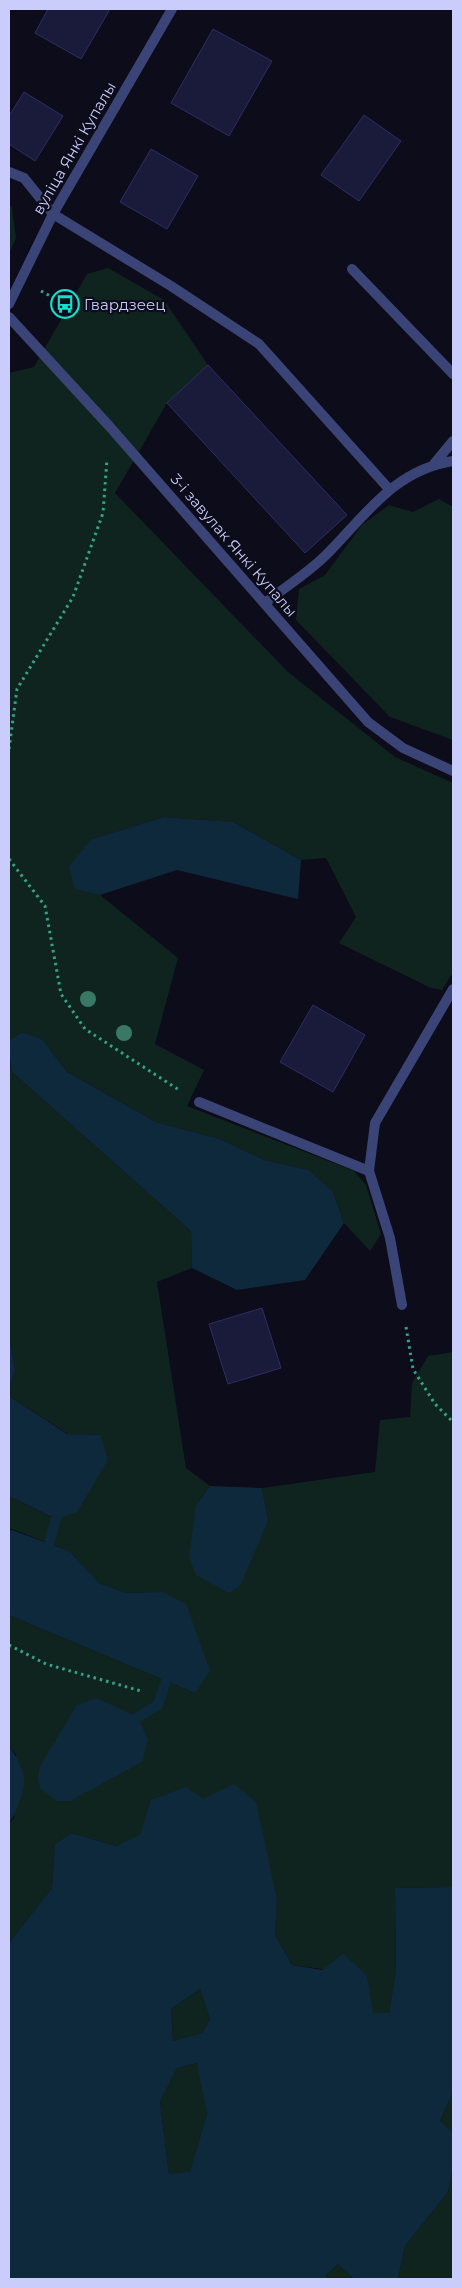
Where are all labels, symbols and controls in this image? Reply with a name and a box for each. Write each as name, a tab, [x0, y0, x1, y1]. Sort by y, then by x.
street label: вуліца Янкі Купалы	[28, 78, 120, 218]
bus stop icon: Гвардзеец	[50, 289, 80, 319]
place label: Гвардзеец	[84, 295, 165, 314]
street label: 3-і завулак Янкі Купалы	[167, 470, 301, 620]

